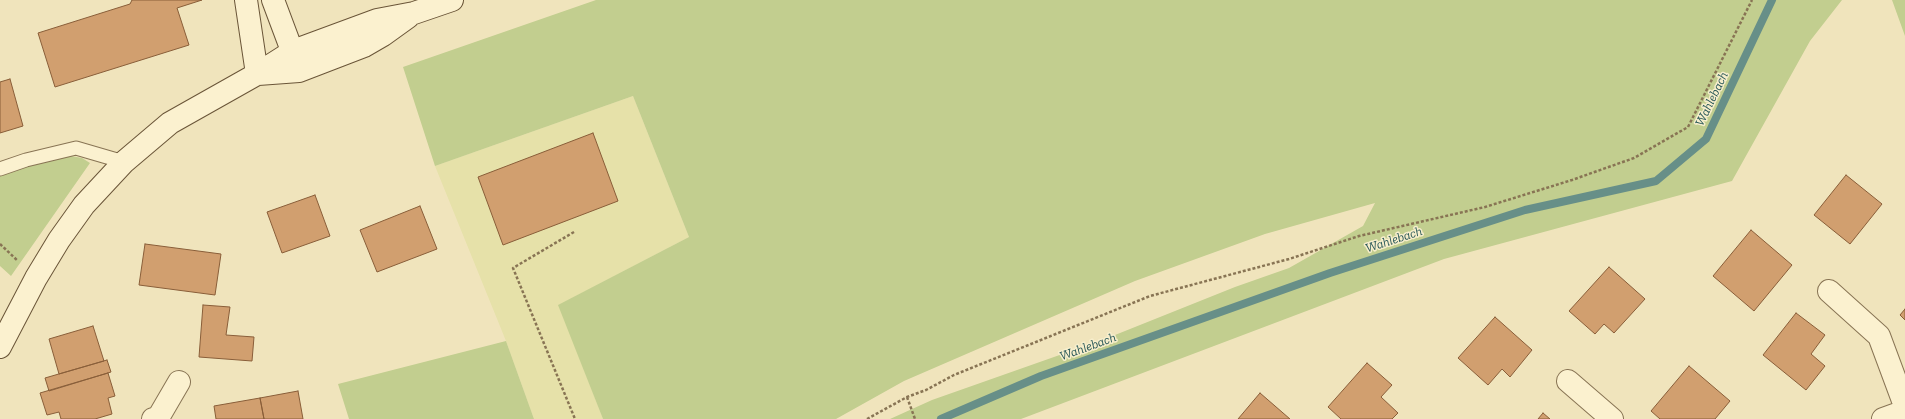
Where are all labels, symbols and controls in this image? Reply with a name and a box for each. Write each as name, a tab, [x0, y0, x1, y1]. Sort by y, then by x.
water label: Wahlebach	[1692, 69, 1732, 129]
water label: Wahlebach	[1364, 224, 1424, 256]
water label: Wahlebach	[1058, 330, 1118, 364]

